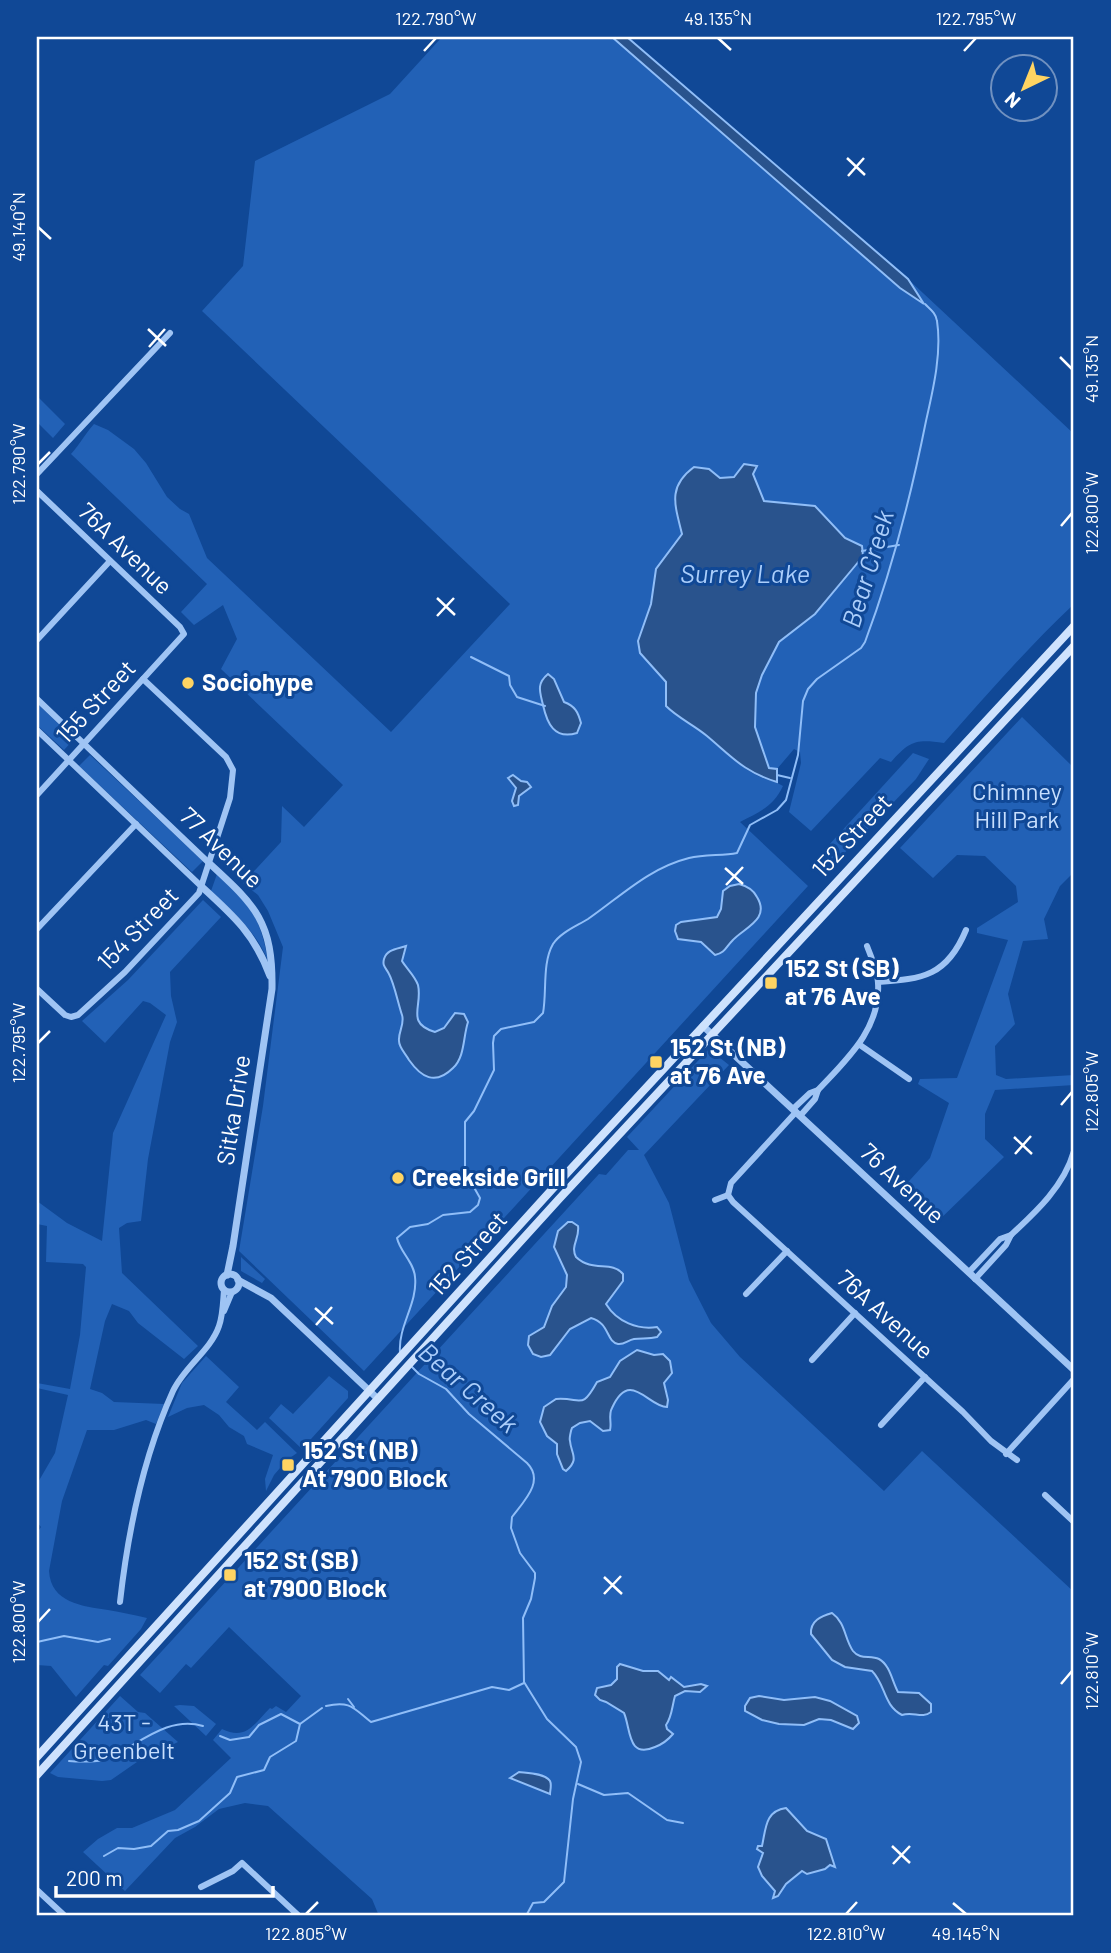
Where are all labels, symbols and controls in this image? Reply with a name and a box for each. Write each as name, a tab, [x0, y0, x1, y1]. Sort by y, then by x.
text: 122.790°W	[395, 7, 477, 29]
text: 49.135°N	[684, 7, 752, 29]
text: 122.795°W	[936, 7, 1016, 29]
north arrow	[988, 52, 1058, 122]
text: N	[1000, 88, 1025, 114]
text: 49.140°N	[7, 192, 29, 262]
text: 49.135°N	[1080, 335, 1102, 403]
text: 122.790°W	[7, 423, 29, 505]
text: 122.800°W	[1080, 471, 1102, 554]
street label: 76A Avenue	[73, 496, 179, 600]
water label: Bear Creek	[834, 506, 899, 631]
water label: Surrey Lake	[680, 557, 810, 588]
street label: 155 Street	[49, 653, 141, 749]
place label: Sociohype	[202, 667, 313, 696]
marker: Sociohype	[180, 675, 196, 691]
park label: Chimney Hill Park	[972, 776, 1062, 833]
street label: 152 Street	[805, 787, 897, 883]
street label: 77 Avenue	[175, 800, 269, 893]
street label: 154 Street	[90, 880, 184, 976]
place label: 152 St (SB) at 76 Ave	[785, 953, 899, 1010]
marker: 152 St (SB) at 76 Ave	[763, 975, 779, 991]
text: 122.795°W	[7, 1003, 29, 1083]
place label: 152 St (NB) at 76 Ave	[670, 1032, 786, 1089]
text: 122.805°W	[1080, 1051, 1102, 1133]
street label: Sitka Drive	[209, 1053, 256, 1167]
marker: 152 St (NB) at 76 Ave	[648, 1054, 664, 1070]
street label: 76 Avenue	[855, 1137, 951, 1229]
place label: Creekside Grill	[412, 1162, 566, 1191]
marker: Creekside Grill	[390, 1170, 406, 1186]
street label: 152 Street	[421, 1205, 512, 1301]
street label: 76A Avenue	[832, 1263, 940, 1365]
water label: Bear Creek	[413, 1335, 525, 1439]
place label: 152 St (NB) At 7900 Block	[302, 1435, 448, 1492]
marker: 152 St (NB) At 7900 Block	[280, 1457, 296, 1473]
place label: 152 St (SB) at 7900 Block	[244, 1545, 387, 1602]
marker: 152 St (SB) at 7900 Block	[222, 1567, 238, 1583]
text: 122.800°W	[7, 1580, 29, 1663]
text: 122.810°W	[1080, 1632, 1102, 1710]
park label: 43T - Greenbelt	[73, 1707, 175, 1764]
scale bar	[56, 1855, 273, 1899]
text: 200 m	[66, 1865, 123, 1890]
text: 122.805°W	[265, 1922, 347, 1944]
text: 122.810°W	[807, 1922, 885, 1944]
text: 49.145°N	[932, 1922, 1000, 1944]

